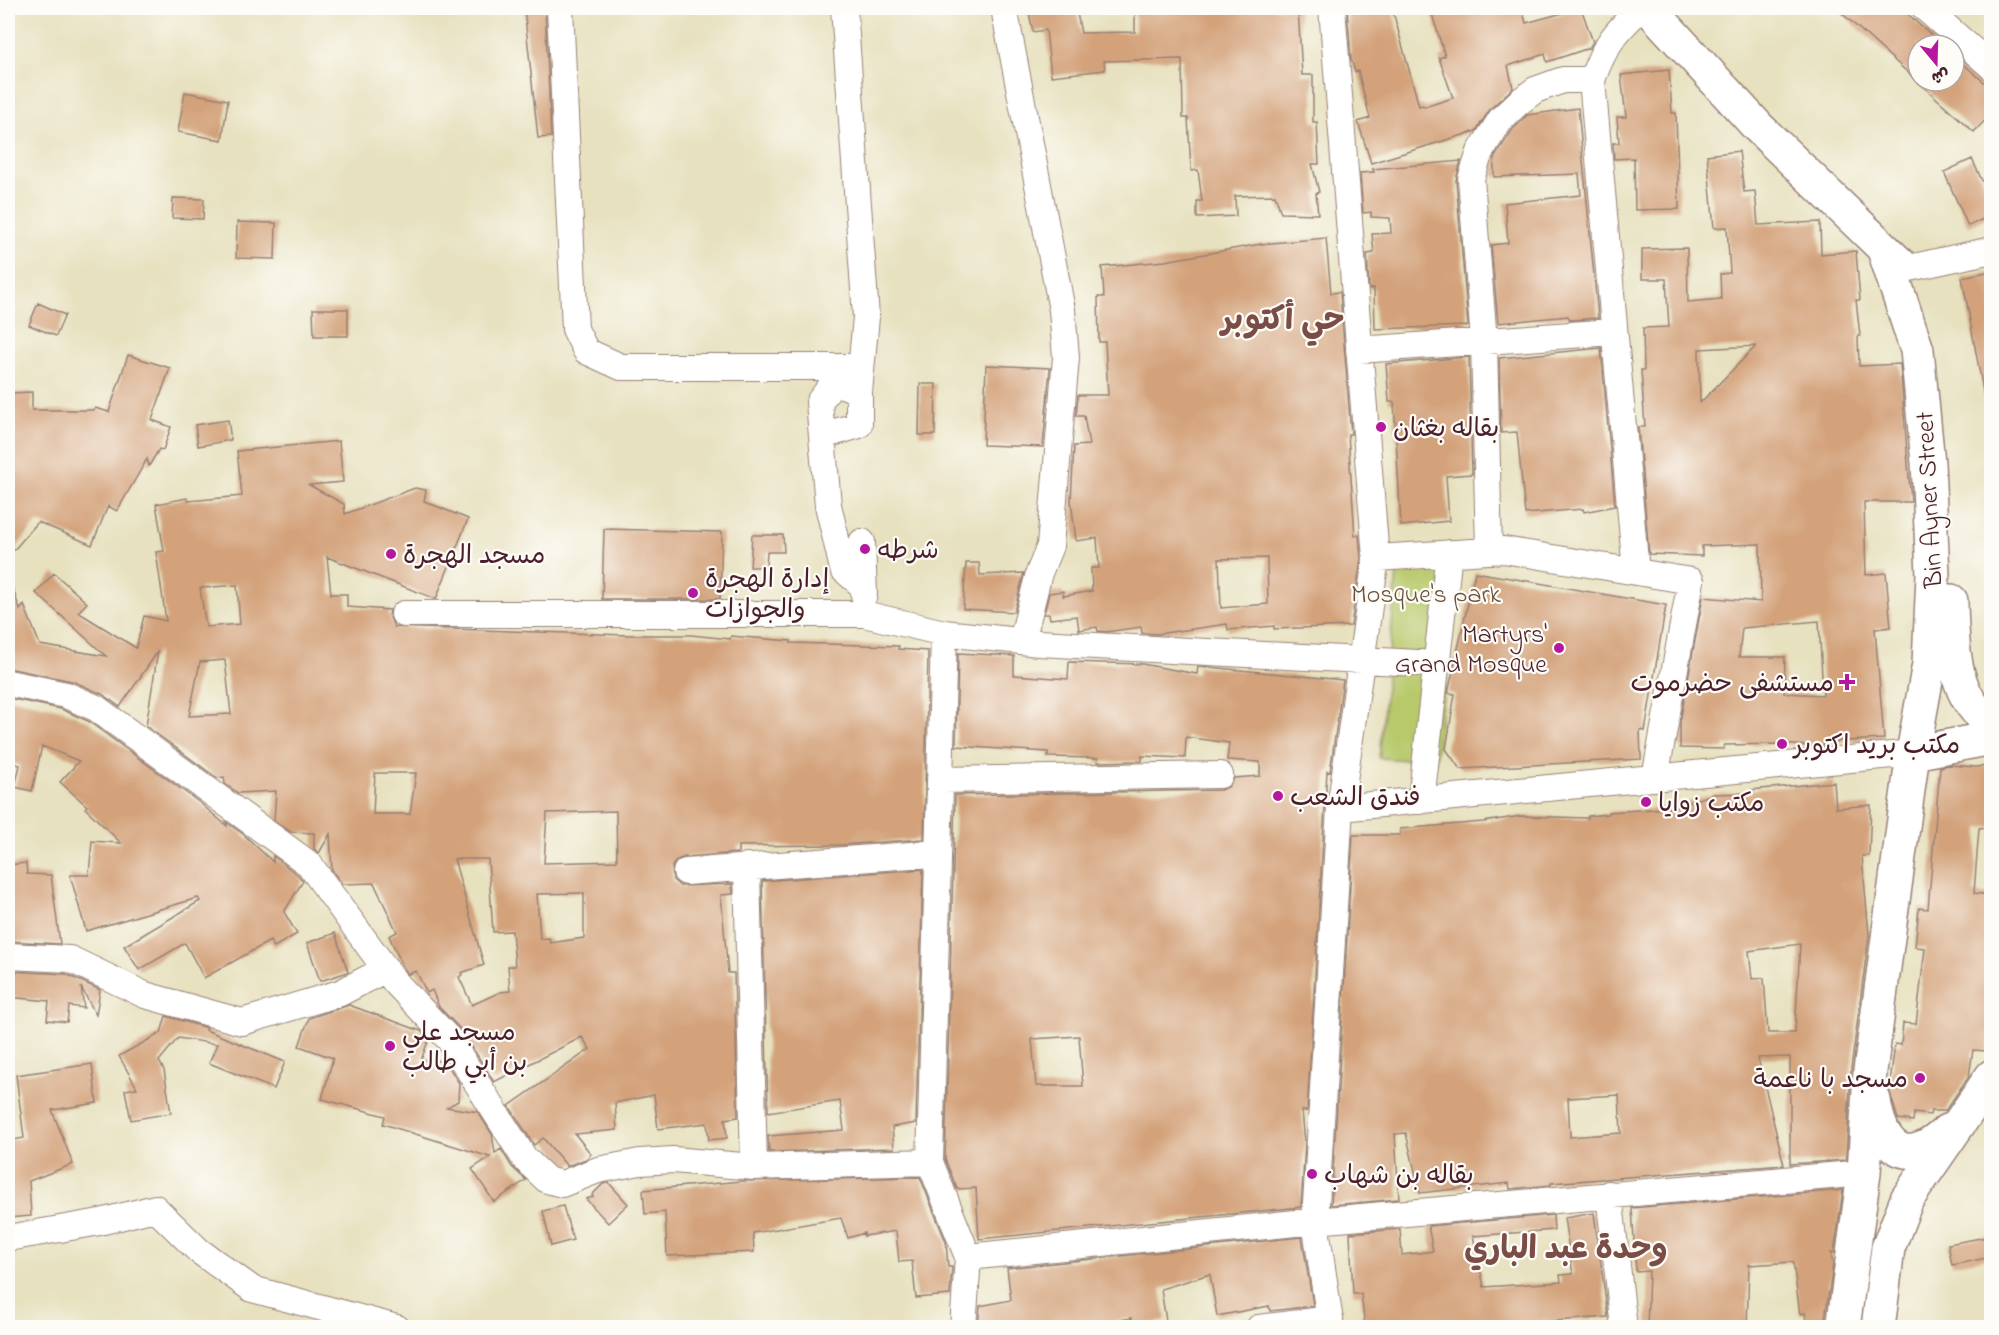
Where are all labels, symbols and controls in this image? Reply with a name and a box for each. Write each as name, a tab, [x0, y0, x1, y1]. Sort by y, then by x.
north arrow	[1906, 33, 1966, 93]
text: ش	[1928, 61, 1952, 90]
district label: حي أكتوبر	[1219, 298, 1344, 347]
street label: Bin Ayner Street	[1907, 410, 1955, 590]
place label: بقاله بغثان	[1393, 411, 1499, 449]
marker: بقاله بغثان	[1374, 420, 1388, 434]
place label: شرطه	[877, 533, 939, 571]
place label: مسجد الهجرة	[403, 538, 545, 576]
marker: شرطه	[858, 542, 872, 556]
marker: مسجد الهجرة	[384, 547, 398, 561]
place label: إدارة الهجرة والجوازات	[705, 562, 829, 630]
park label: Mosque's park	[1351, 577, 1502, 615]
marker: إدارة الهجرة والجوازات	[686, 586, 700, 600]
place label: Martyrs' Grand Mosque	[1395, 617, 1547, 685]
marker: Martyrs' Grand Mosque	[1552, 641, 1566, 655]
place label: مستشفى حضرموت	[1631, 666, 1834, 704]
marker: مستشفى حضرموت	[1838, 673, 1856, 691]
place label: مكتب بريد اكتوبر	[1792, 728, 1960, 766]
marker: مكتب بريد اكتوبر	[1775, 737, 1789, 751]
place label: فندق الشعب	[1290, 780, 1421, 818]
place label: مكتب زوايا	[1658, 786, 1764, 824]
marker: فندق الشعب	[1271, 789, 1285, 803]
marker: مكتب زوايا	[1639, 795, 1653, 809]
place label: مسجد علي بن أبي طالب	[402, 1015, 527, 1084]
marker: مسجد علي بن أبي طالب	[383, 1039, 397, 1053]
place label: مسجد با ناعمة	[1754, 1062, 1908, 1100]
marker: مسجد با ناعمة	[1913, 1071, 1927, 1085]
place label: بقاله بن شهاب	[1324, 1158, 1474, 1196]
marker: بقاله بن شهاب	[1305, 1167, 1319, 1181]
district label: وحدة عبد الباري	[1464, 1227, 1668, 1274]

